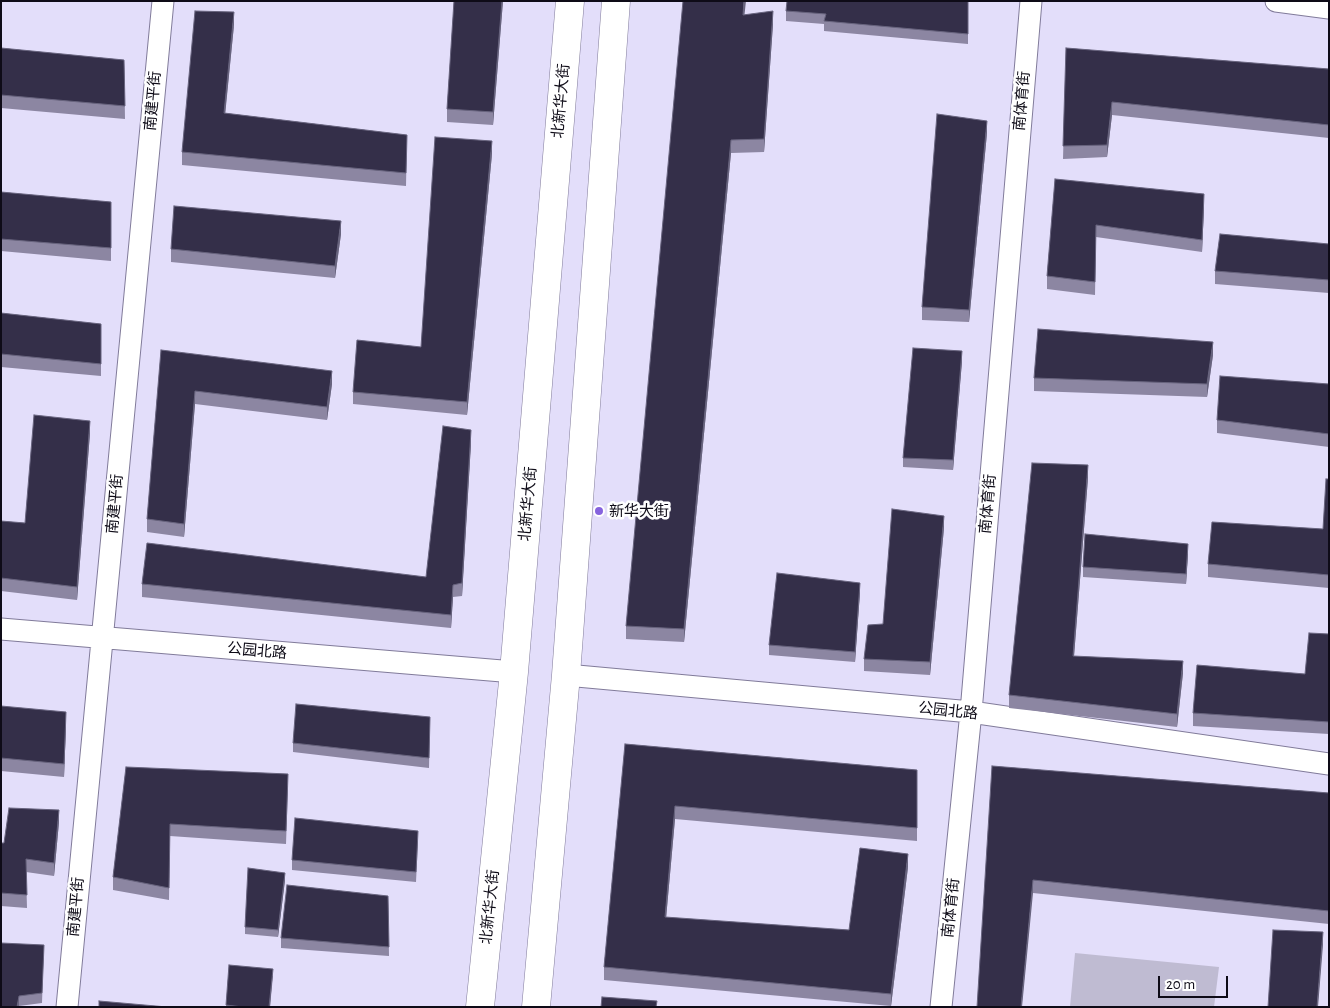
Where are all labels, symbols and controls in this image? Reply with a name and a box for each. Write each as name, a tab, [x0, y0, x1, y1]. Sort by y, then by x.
street label: 北新华大街	[549, 63, 573, 139]
street label: 南建平街	[141, 70, 165, 132]
street label: 南体育街	[1010, 70, 1034, 132]
street label: 北新华大街	[516, 466, 540, 542]
street label: 南建平街	[103, 473, 127, 535]
street label: 南体育街	[976, 473, 1000, 535]
place label: 新华大街	[609, 502, 669, 520]
marker: 新华大街	[593, 505, 605, 517]
street label: 公园北路	[226, 639, 288, 663]
street label: 公园北路	[917, 699, 979, 723]
street label: 北新华大街	[477, 869, 503, 945]
street label: 南建平街	[64, 876, 88, 938]
street label: 南体育街	[939, 877, 963, 939]
scale bar	[1160, 966, 1230, 998]
text: 20 m	[1166, 977, 1195, 992]

